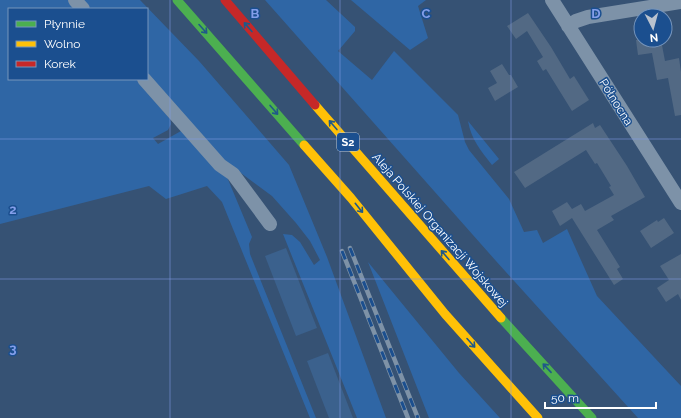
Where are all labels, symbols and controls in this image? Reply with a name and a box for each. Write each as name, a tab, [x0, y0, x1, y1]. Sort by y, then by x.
text: B	[251, 6, 260, 21]
text: C	[422, 6, 431, 21]
text: D	[591, 6, 601, 21]
legend	[8, 8, 148, 80]
north arrow	[633, 8, 673, 48]
text: Płynnie	[44, 17, 85, 31]
one-way arrow	[243, 22, 252, 32]
one-way arrow	[198, 24, 207, 34]
text: N	[649, 31, 659, 44]
text: Wolno	[44, 37, 80, 51]
text: Korek	[44, 57, 77, 71]
street label: Północna	[596, 76, 636, 128]
one-way arrow	[269, 104, 278, 115]
one-way arrow	[328, 120, 338, 130]
road number: S2	[337, 133, 359, 151]
street label: Aleja Polskiej Organizacji Wojskowej	[369, 150, 511, 310]
text: 2	[9, 202, 17, 217]
one-way arrow	[354, 203, 363, 213]
one-way arrow	[441, 250, 450, 261]
one-way arrow	[466, 338, 475, 348]
text: 3	[9, 341, 17, 356]
one-way arrow	[543, 363, 552, 374]
scale bar	[545, 384, 656, 410]
text: 50 m	[551, 391, 579, 405]

